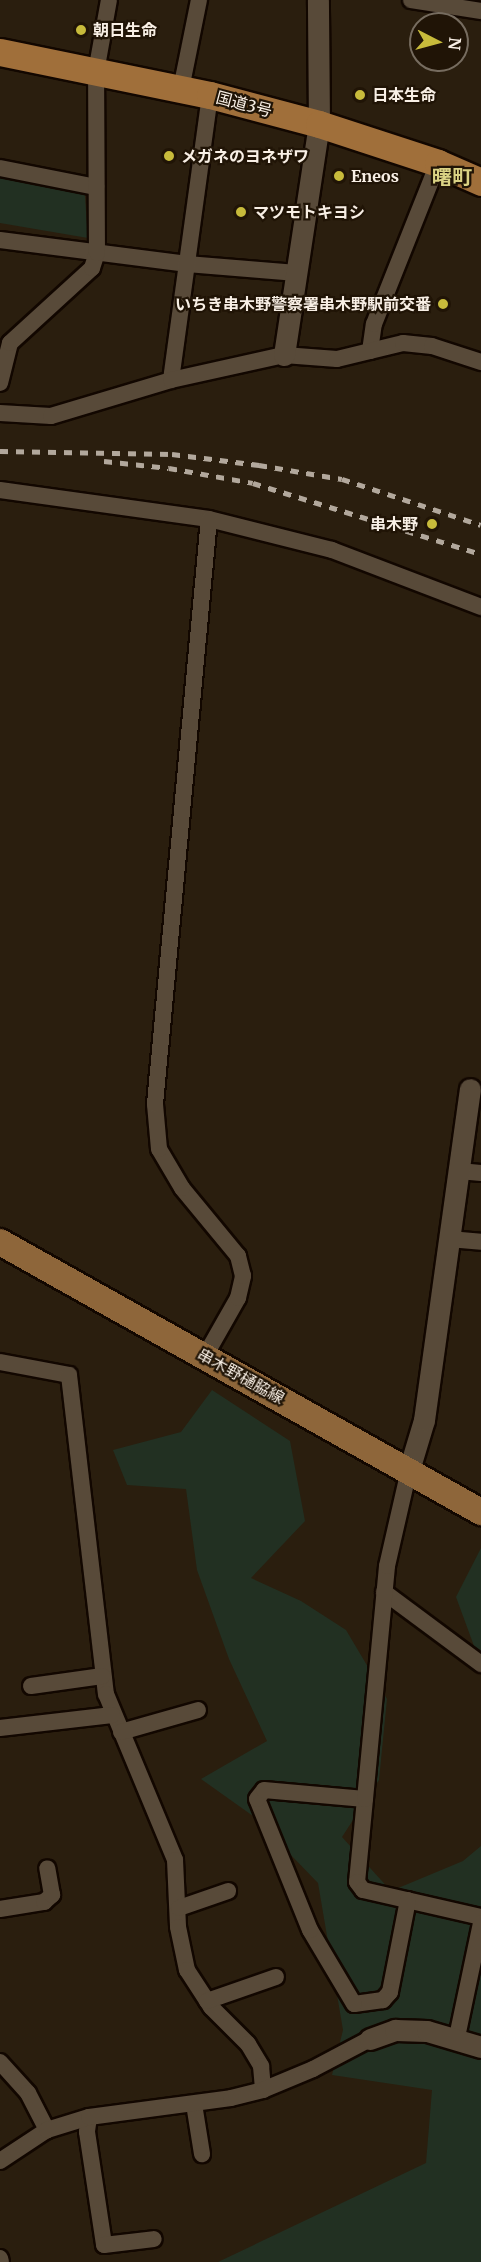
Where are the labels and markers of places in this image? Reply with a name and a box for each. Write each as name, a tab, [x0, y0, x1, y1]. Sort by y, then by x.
place label: 朝日生命	[93, 20, 157, 40]
marker: 朝日生命	[74, 23, 88, 37]
place label: 日本生命	[372, 85, 436, 105]
marker: 日本生命	[353, 88, 367, 102]
place label: メガネのヨネザワ	[181, 146, 309, 166]
marker: メガネのヨネザワ	[162, 149, 176, 163]
place label: Eneos	[351, 166, 399, 186]
marker: Eneos	[332, 169, 346, 183]
place label: マツモトキヨシ	[253, 202, 365, 222]
marker: マツモトキヨシ	[234, 205, 248, 219]
place label: いちき串木野警察署串木野駅前交番	[175, 294, 431, 314]
marker: いちき串木野警察署串木野駅前交番	[436, 297, 450, 311]
place label: 串木野	[370, 514, 418, 534]
marker: 串木野	[423, 515, 441, 533]

